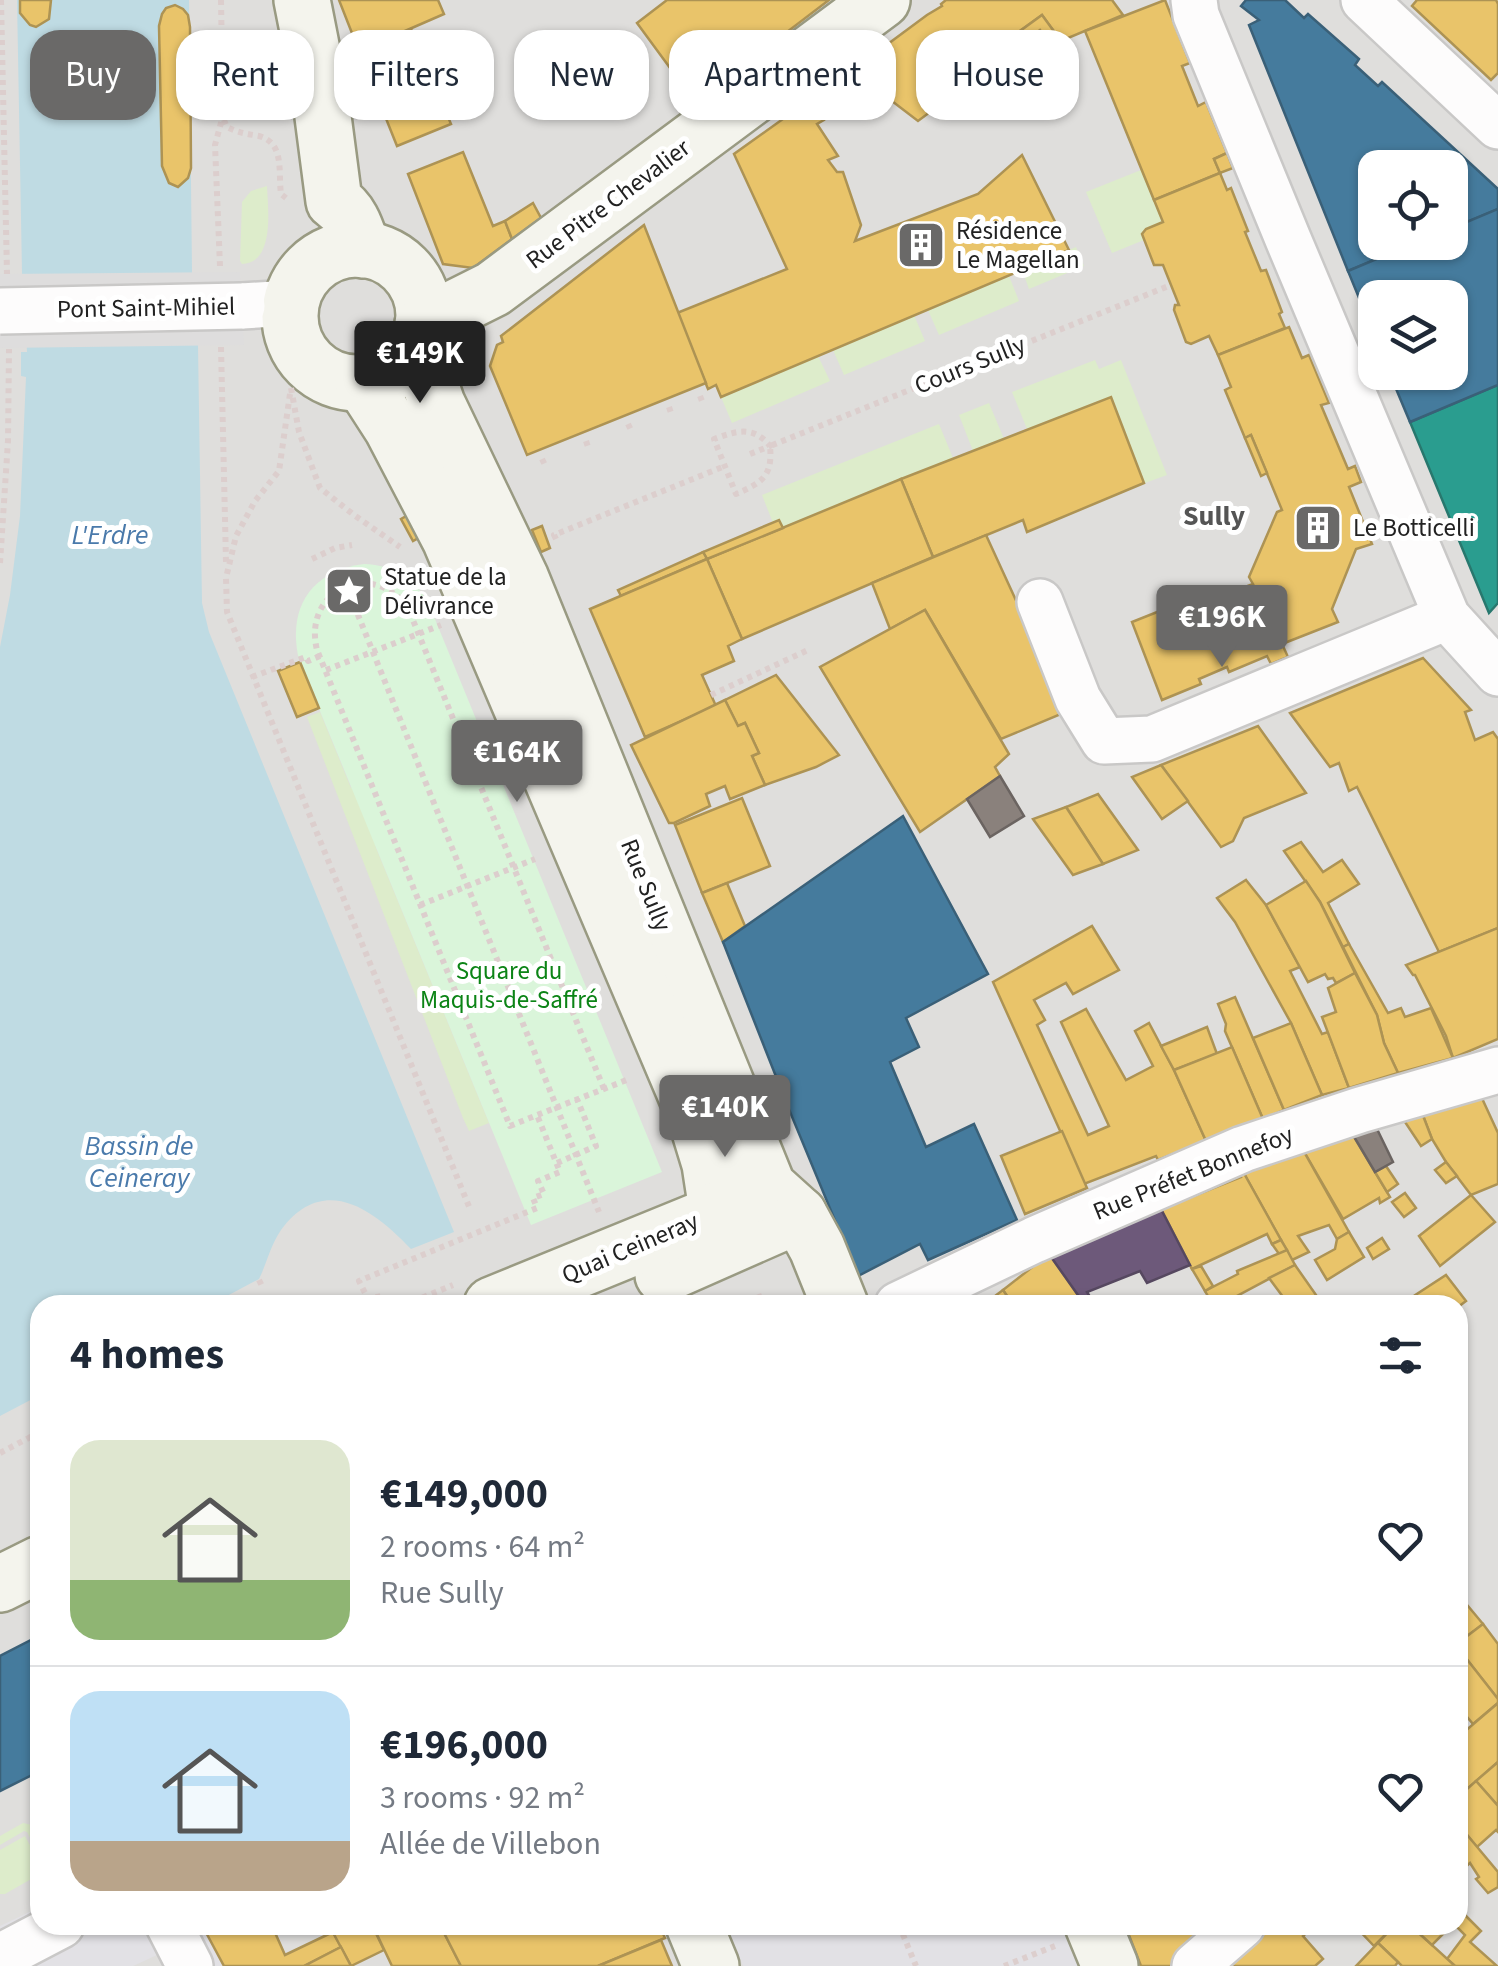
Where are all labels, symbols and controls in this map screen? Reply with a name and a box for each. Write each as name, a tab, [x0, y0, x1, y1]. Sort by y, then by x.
chip: Buy	[30, 30, 156, 120]
chip: Rent	[176, 30, 314, 120]
chip: Filters	[334, 30, 494, 120]
chip: New	[514, 30, 649, 120]
chip: Apartment	[669, 30, 896, 120]
chip: House	[916, 30, 1079, 120]
street label: Rue Pitre Chevalier	[518, 130, 698, 278]
map controls	[1358, 150, 1468, 390]
button: locate	[1358, 150, 1468, 260]
place label: Résidence Le Magellan	[956, 213, 1080, 278]
building icon: Résidence Le Magellan	[895, 219, 947, 271]
button: layers	[1358, 280, 1468, 390]
street label: Pont Saint-Mihiel	[56, 288, 236, 328]
pin: €149K	[350, 321, 490, 406]
street label: Cours Sully	[909, 326, 1031, 404]
text: €149K	[376, 330, 464, 376]
district label: Sully	[1183, 496, 1245, 536]
building icon: Le Botticelli	[1292, 502, 1344, 554]
place label: Le Botticelli	[1353, 510, 1475, 546]
water label: L'Erdre	[72, 515, 148, 555]
place label: Statue de la Délivrance	[384, 559, 507, 624]
place icon: Statue de la Délivrance	[323, 565, 375, 617]
pin: €196K	[1152, 585, 1292, 670]
text: €196K	[1178, 594, 1266, 640]
pin: €164K	[447, 720, 587, 805]
text: €164K	[473, 729, 561, 775]
street label: Rue Sully	[611, 833, 681, 937]
park label: Square du Maquis-de-Saffré	[420, 953, 598, 1018]
pin: €140K	[655, 1075, 795, 1160]
text: €140K	[681, 1084, 769, 1130]
street label: Rue Préfet Bonnefoy	[1088, 1116, 1299, 1230]
water label: Bassin de Ceineray	[85, 1126, 193, 1198]
street label: Quai Ceineray	[556, 1203, 704, 1293]
text: 4 homes	[70, 1325, 224, 1385]
icon: filters	[1373, 1328, 1428, 1383]
text: €149,000	[380, 1464, 548, 1524]
icon: home	[150, 1480, 270, 1600]
icon: heart	[1373, 1513, 1428, 1568]
text: 2 rooms · 64 m²	[380, 1524, 585, 1570]
text: Rue Sully	[380, 1570, 504, 1616]
text: €196,000	[380, 1715, 548, 1775]
icon: home	[150, 1731, 270, 1851]
icon: heart	[1373, 1764, 1428, 1819]
text: 3 rooms · 92 m²	[380, 1775, 585, 1821]
text: Allée de Villebon	[380, 1821, 601, 1867]

